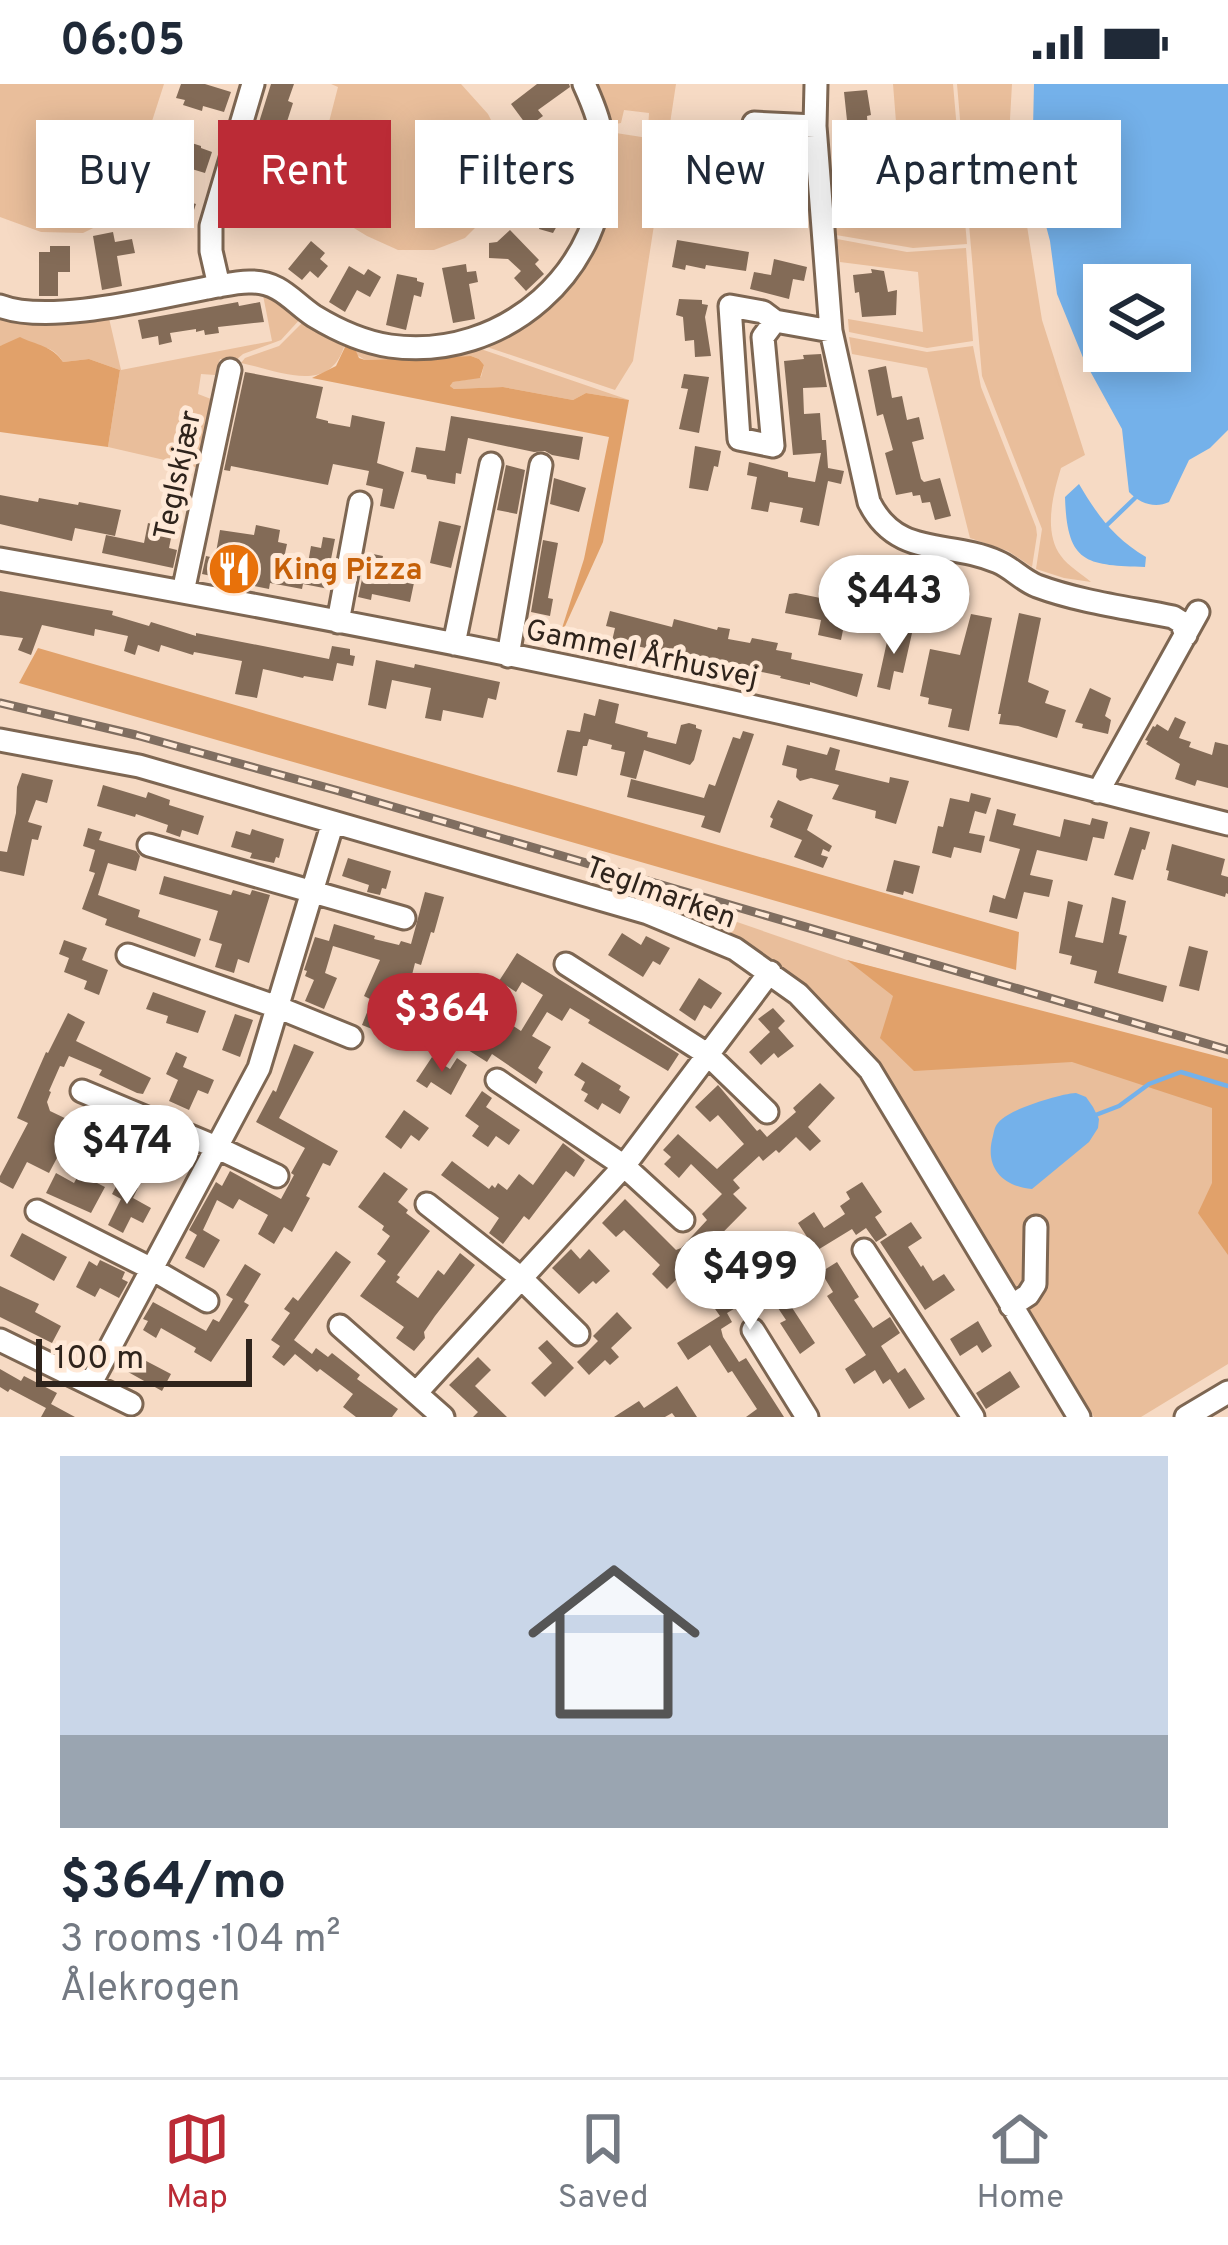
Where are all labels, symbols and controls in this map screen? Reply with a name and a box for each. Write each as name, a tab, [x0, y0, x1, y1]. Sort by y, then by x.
text: 06:05	[60, 14, 185, 71]
chip: Buy	[36, 120, 194, 228]
chip: Rent	[218, 120, 391, 228]
chip: Filters	[415, 120, 618, 228]
chip: New	[642, 120, 808, 228]
chip: Apartment	[832, 120, 1121, 228]
map controls	[1083, 264, 1191, 372]
button: layers	[1083, 264, 1191, 372]
street label: Teglskjær	[148, 407, 211, 544]
restaurant icon: King Pizza	[206, 541, 262, 597]
place label: King Pizza	[273, 553, 422, 590]
pin: $443	[823, 555, 965, 657]
text: $443	[845, 569, 943, 618]
street label: Gammel Århusvej	[522, 613, 761, 698]
street label: Teglmarken	[580, 850, 741, 939]
pin: $364	[371, 973, 513, 1075]
text: $364	[394, 987, 490, 1036]
pin: $474	[56, 1105, 198, 1207]
text: $474	[81, 1119, 173, 1168]
pin: $499	[679, 1231, 821, 1333]
text: $499	[702, 1245, 798, 1294]
scale bar	[36, 1333, 252, 1386]
text: 100 m	[54, 1339, 144, 1381]
icon: home	[506, 1534, 722, 1750]
text: $364/mo	[60, 1852, 286, 1917]
text: 3 rooms · 104 m²	[60, 1917, 341, 1966]
text: Ålekrogen	[60, 1966, 240, 2015]
tab: Map	[164, 2106, 230, 2220]
tab: Saved	[558, 2106, 649, 2220]
tab: Home	[976, 2106, 1064, 2220]

